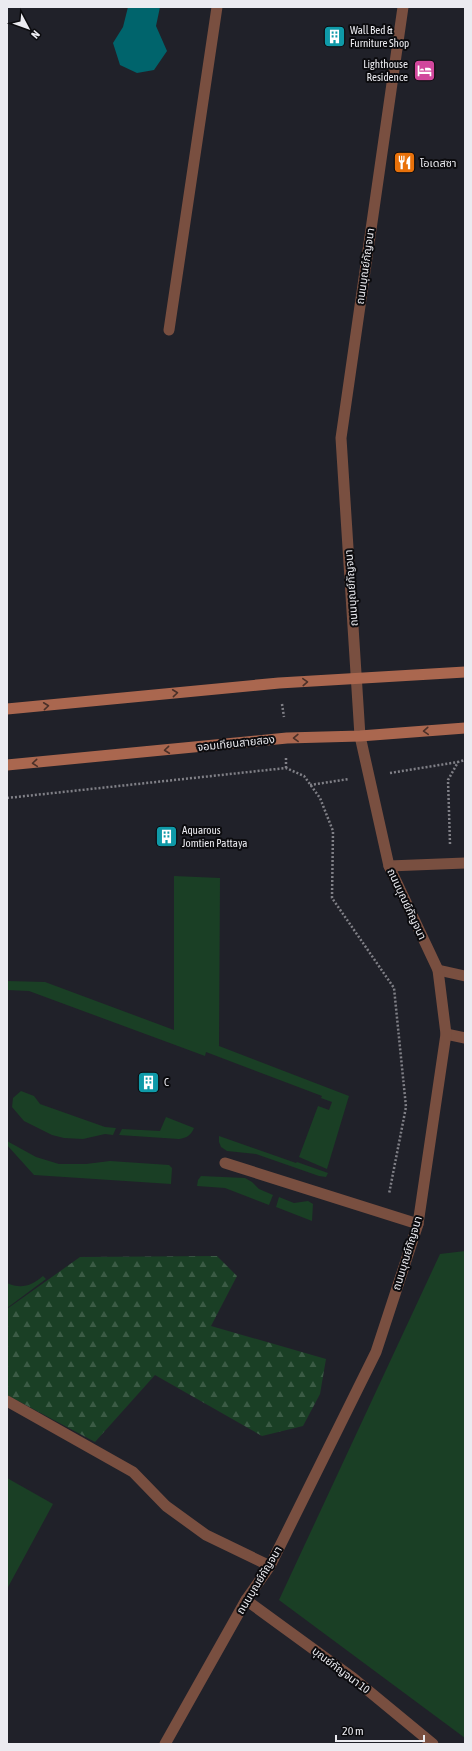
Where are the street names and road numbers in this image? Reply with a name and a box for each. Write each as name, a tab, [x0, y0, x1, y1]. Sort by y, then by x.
street label: ถนนบุณย์กัญจนา	[354, 227, 377, 305]
street label: ถนนบุณย์กัญจนา	[342, 549, 361, 627]
street label: จอมเทียนสายสอง	[197, 733, 275, 753]
street label: ถนนบุณย์กัญจนา	[384, 867, 429, 942]
street label: ถนนบุณย์กัญจนา	[390, 1214, 425, 1292]
street label: ถนนบุณย์กัญจนา	[234, 1544, 285, 1617]
street label: บุณย์กัญจนา 10	[309, 1645, 372, 1696]

